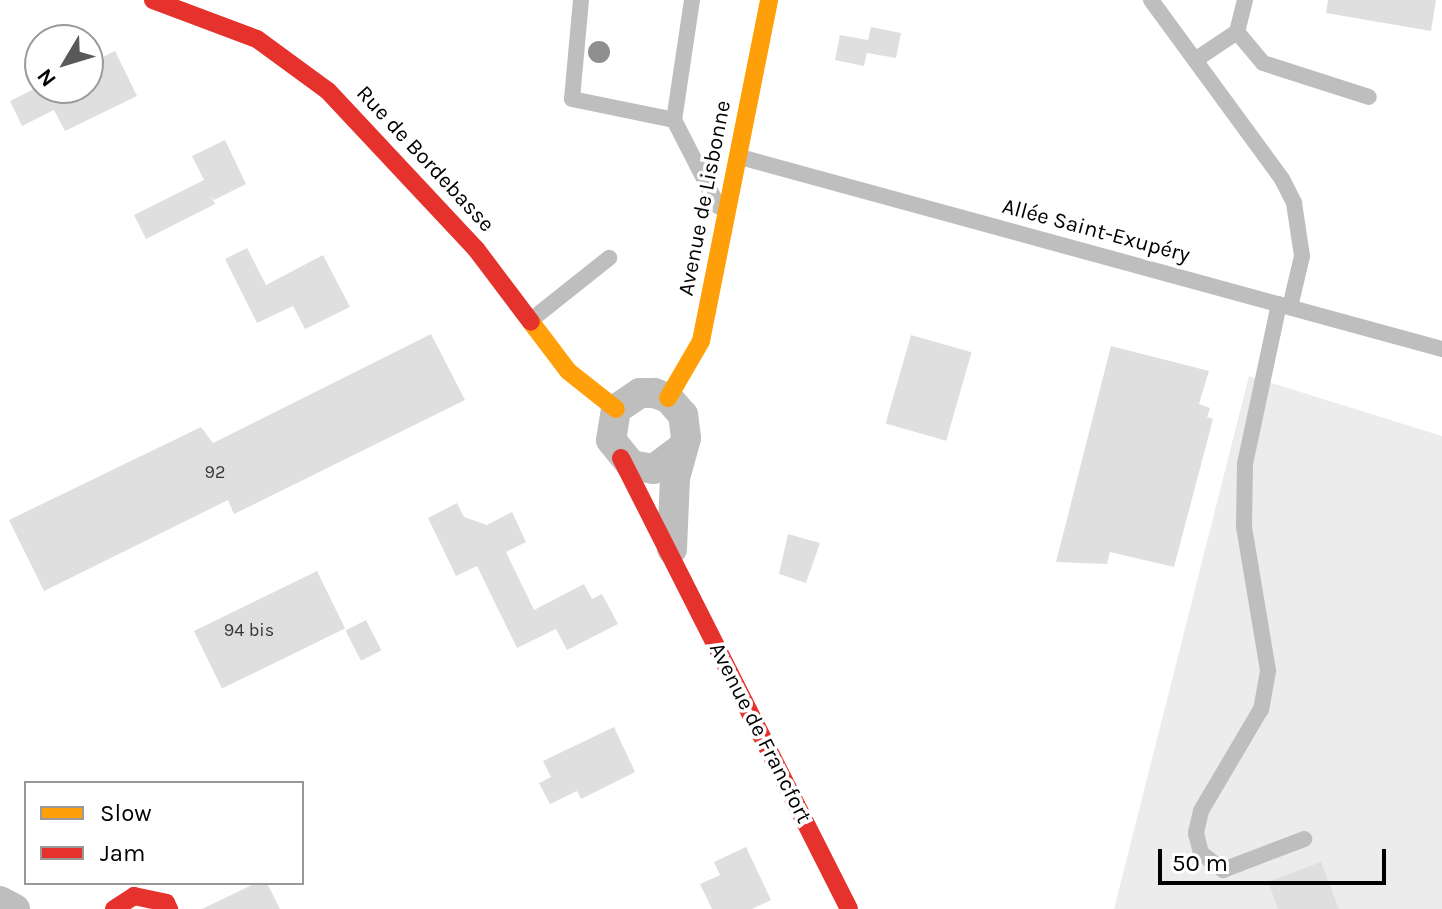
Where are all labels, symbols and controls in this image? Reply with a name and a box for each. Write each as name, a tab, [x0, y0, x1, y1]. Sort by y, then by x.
north arrow	[24, 24, 104, 104]
text: N	[32, 63, 62, 92]
street label: Rue de Bordebasse	[350, 80, 500, 238]
street label: Avenue de Lisbonne	[673, 98, 737, 298]
street label: Allée Saint-Exupéry	[999, 193, 1193, 269]
house number: 92	[205, 461, 225, 483]
house number: 94 bis	[224, 619, 274, 641]
street label: Avenue de Francfort	[703, 638, 817, 828]
legend	[24, 781, 304, 885]
text: Slow	[100, 799, 152, 827]
scale bar	[1162, 833, 1390, 883]
text: Jam	[100, 839, 145, 867]
text: 50 m	[1172, 849, 1228, 877]

